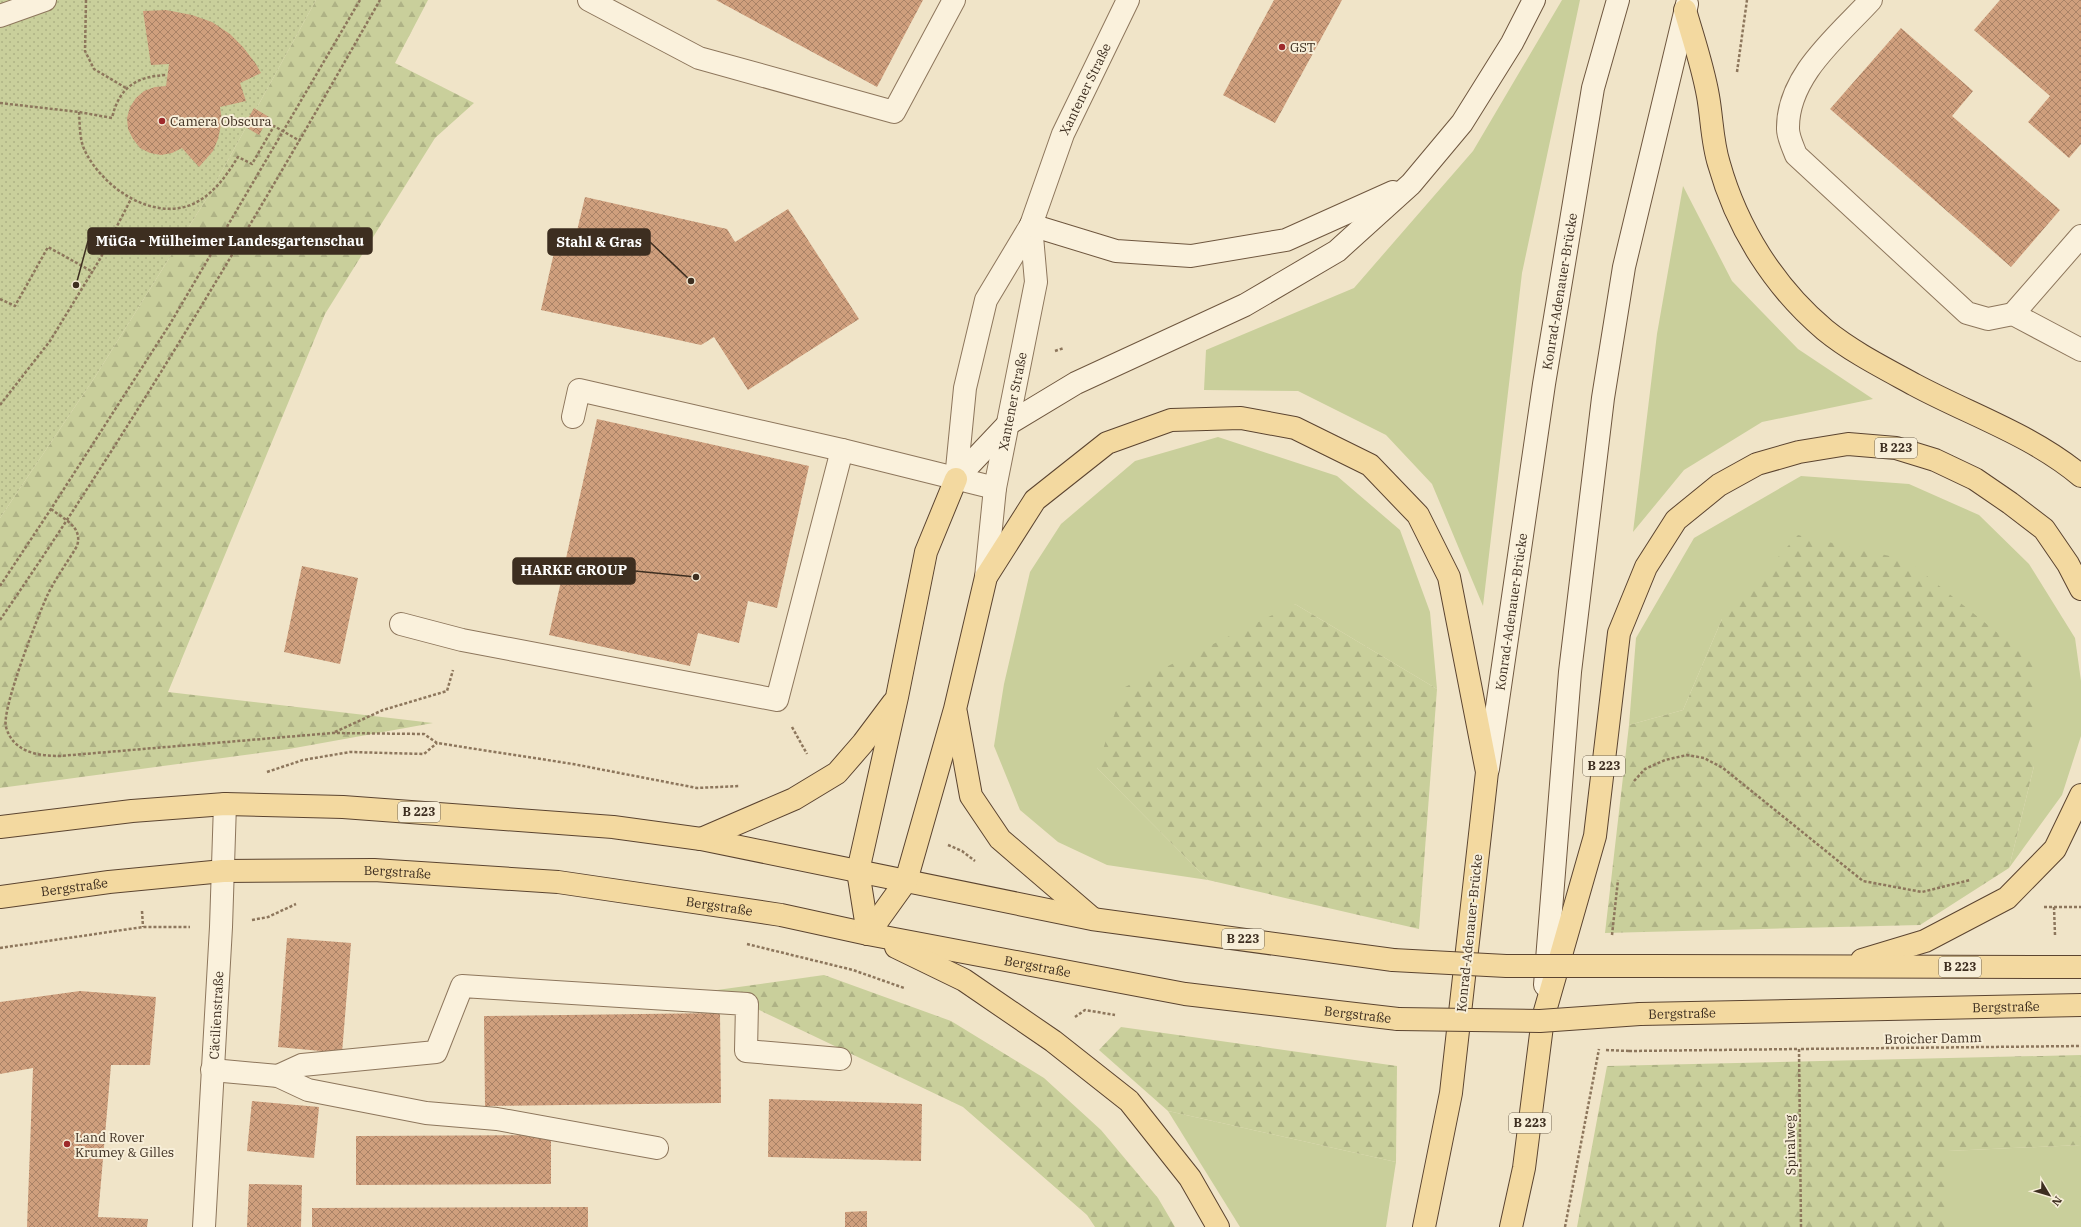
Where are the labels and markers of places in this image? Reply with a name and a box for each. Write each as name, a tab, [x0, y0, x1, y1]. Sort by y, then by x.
place label: GST	[1290, 39, 1316, 56]
marker: GST	[1277, 42, 1287, 52]
place label: Camera Obscura	[170, 113, 272, 130]
marker: Camera Obscura	[157, 116, 167, 126]
callout: MüGa - Mülheimer Landesgartenschau	[88, 228, 372, 254]
callout: Stahl & Gras	[548, 229, 650, 255]
callout: HARKE GROUP	[513, 558, 635, 584]
place label: Land Rover Krumey & Gilles	[75, 1129, 174, 1161]
marker: Land Rover Krumey & Gilles	[62, 1139, 72, 1149]

